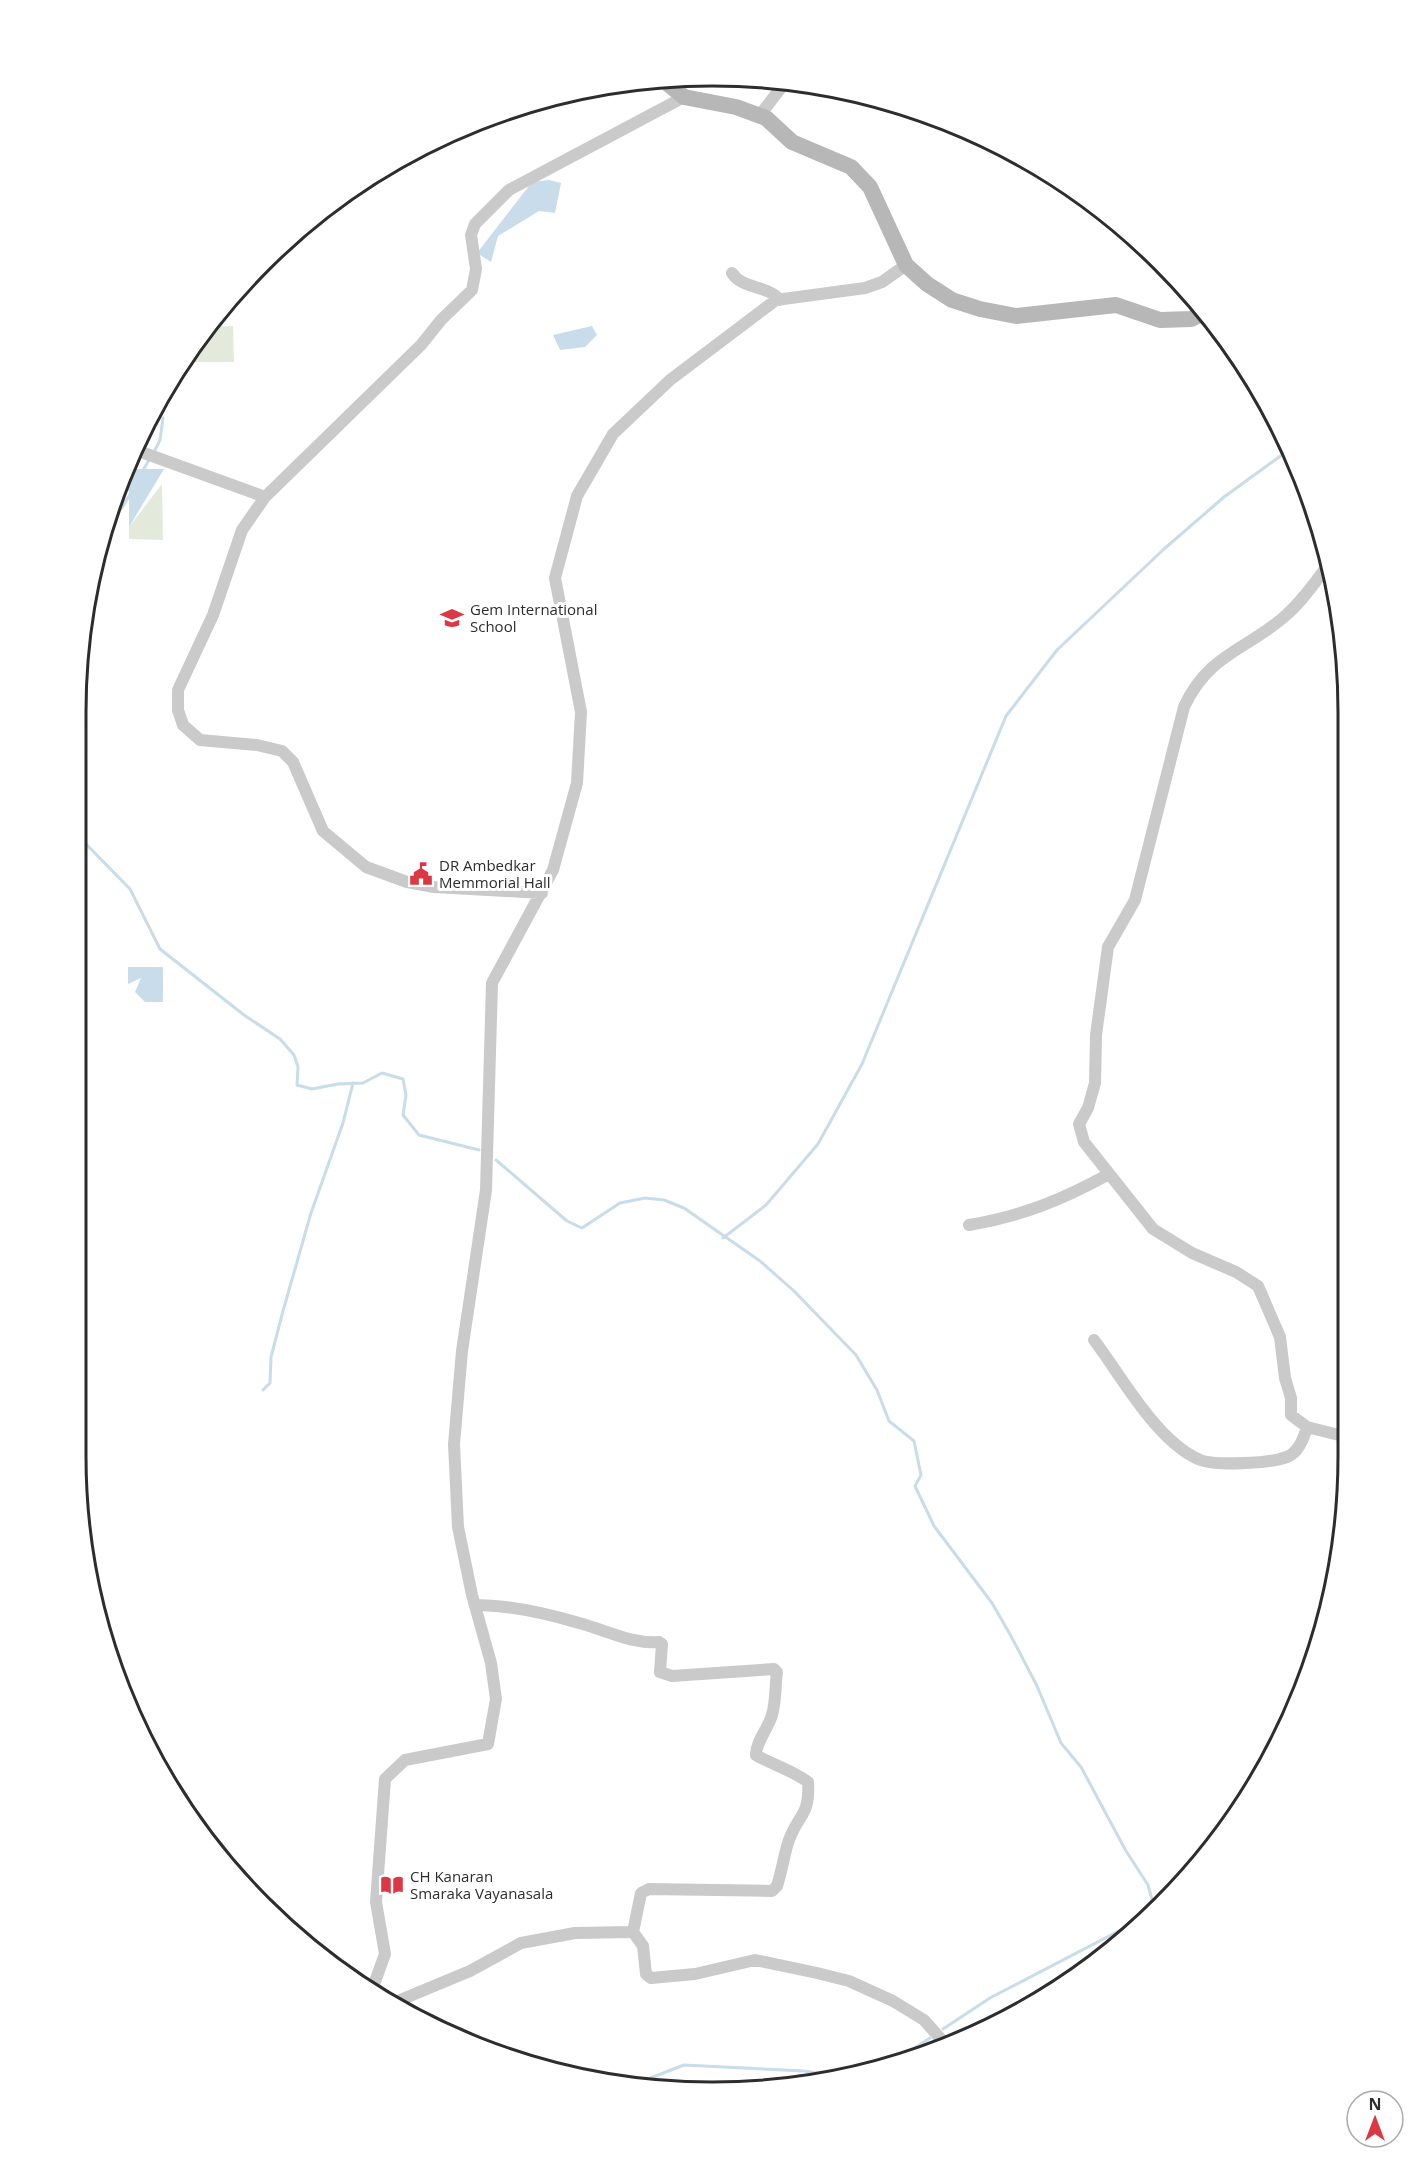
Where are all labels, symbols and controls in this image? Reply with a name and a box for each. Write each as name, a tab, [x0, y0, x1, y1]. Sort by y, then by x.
place label: Gem International School	[470, 599, 597, 636]
school or university icon: Gem International School	[439, 605, 465, 631]
place label: DR Ambedkar Memmorial Hall	[439, 855, 551, 892]
public building icon: DR Ambedkar Memmorial Hall	[408, 861, 434, 887]
place label: CH Kanaran Smaraka Vayanasala	[410, 1866, 553, 1903]
library icon: CH Kanaran Smaraka Vayanasala	[379, 1872, 405, 1898]
north arrow	[1345, 2089, 1405, 2149]
text: N	[1368, 2093, 1382, 2115]

